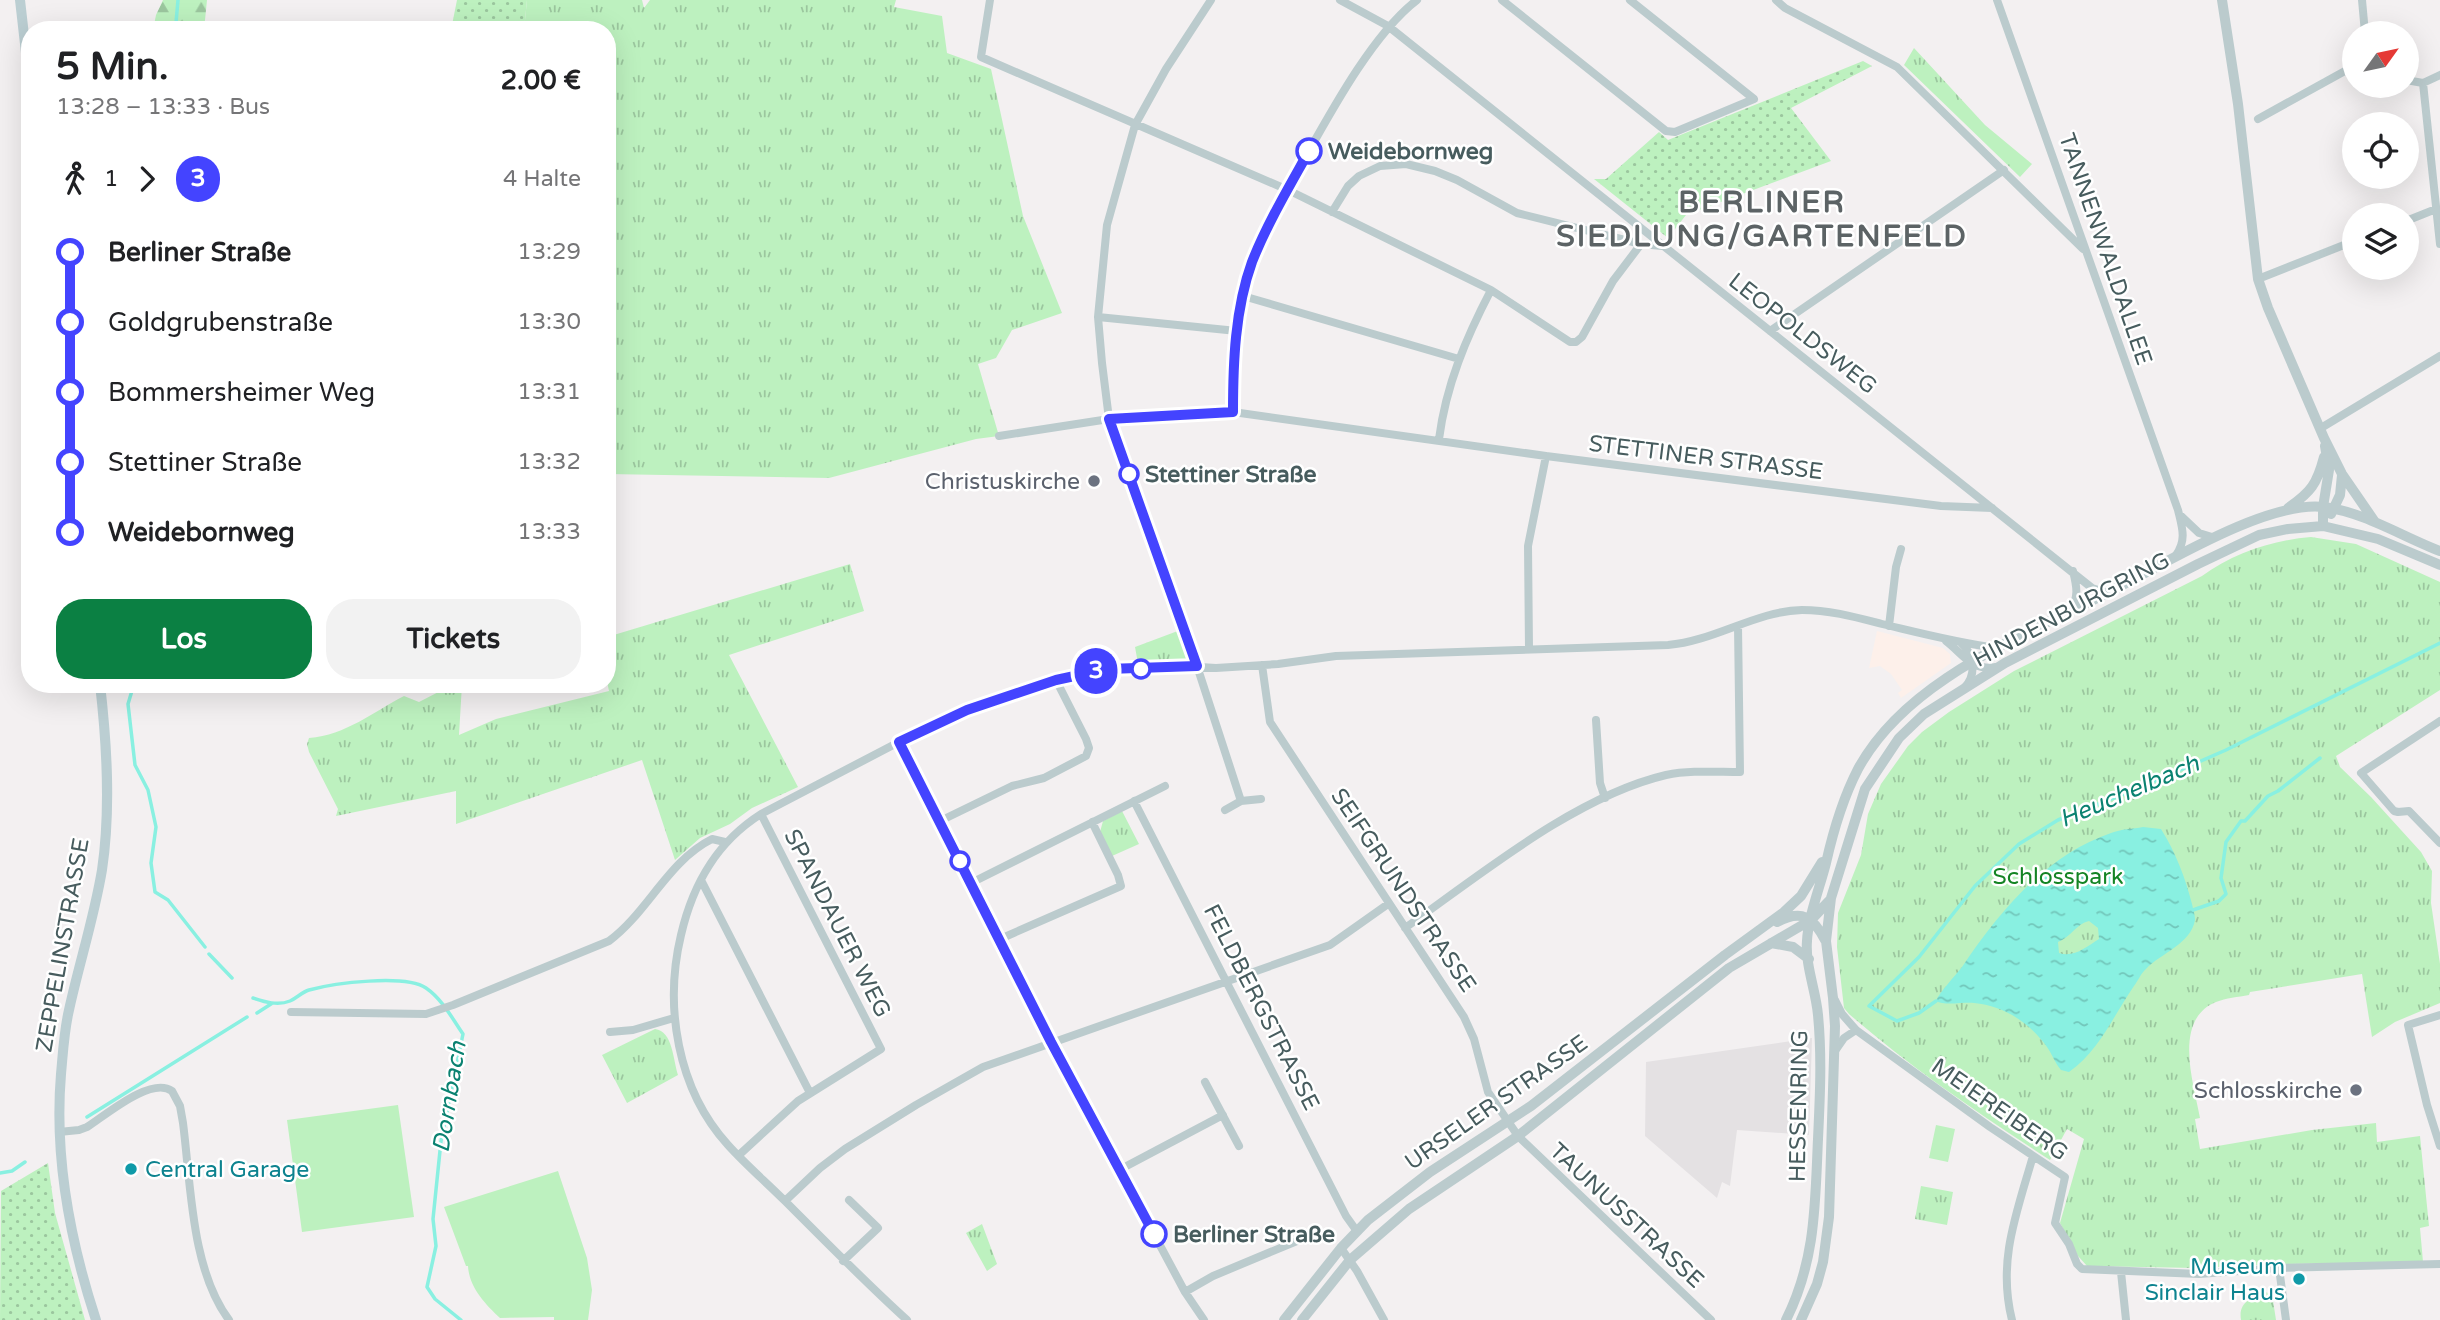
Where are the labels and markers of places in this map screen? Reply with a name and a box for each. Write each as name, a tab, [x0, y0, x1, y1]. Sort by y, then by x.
marker: Weidebornweg	[1296, 138, 1322, 164]
place label: Weidebornweg	[1328, 138, 1493, 166]
place label: Stettiner Straße	[1145, 461, 1317, 489]
marker: Stettiner Straße	[1119, 464, 1139, 484]
place label: Christuskirche	[925, 468, 1080, 496]
marker: Christuskirche	[1086, 473, 1102, 489]
unlabelled marker	[1131, 659, 1151, 679]
unlabelled marker	[950, 851, 970, 871]
place label: Schlosskirche	[2194, 1077, 2342, 1105]
marker: Schlosskirche	[2348, 1082, 2364, 1098]
place label: Central Garage	[145, 1156, 309, 1184]
marker: Central Garage	[123, 1161, 139, 1177]
marker: Berliner Straße	[1141, 1221, 1167, 1247]
place label: Berliner Straße	[1173, 1221, 1335, 1249]
place label: Museum Sinclair Haus	[2145, 1253, 2285, 1307]
marker: Museum Sinclair Haus	[2291, 1271, 2307, 1287]

